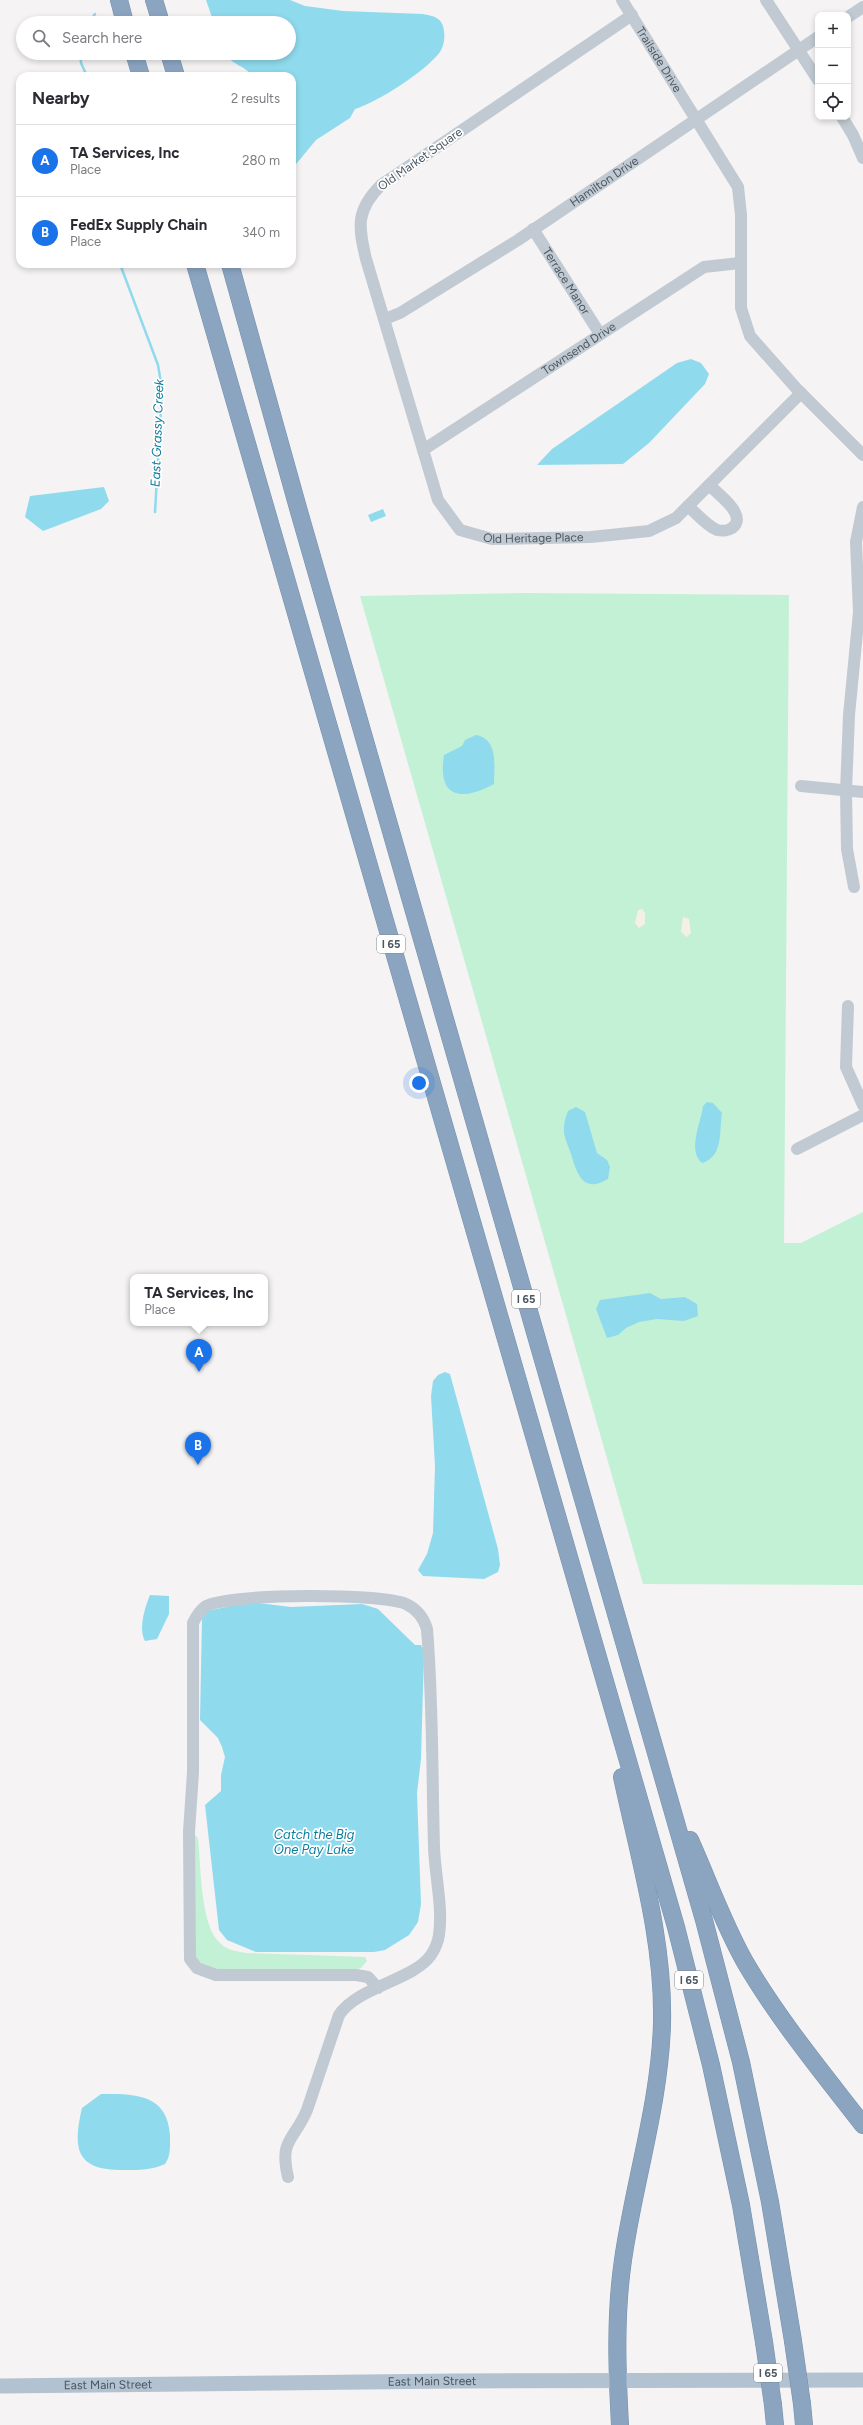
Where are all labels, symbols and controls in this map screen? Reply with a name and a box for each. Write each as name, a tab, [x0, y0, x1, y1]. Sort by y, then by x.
map controls	[815, 12, 851, 120]
button: +	[815, 12, 851, 48]
search box	[16, 16, 296, 60]
street label: Trailside Drive	[633, 24, 685, 95]
icon: search	[30, 27, 52, 49]
text: Search here	[62, 29, 142, 47]
button: −	[815, 48, 851, 84]
button: locate	[815, 84, 851, 120]
text: Nearby	[32, 88, 90, 108]
text: 2 results	[231, 91, 280, 106]
street label: Old Market Square	[375, 124, 465, 193]
text: TA Services, Inc	[70, 144, 179, 162]
text: A	[40, 153, 50, 168]
text: 280 m	[242, 153, 280, 168]
street label: Hamilton Drive	[567, 153, 642, 210]
text: Place	[70, 162, 101, 177]
text: FedEx Supply Chain	[70, 216, 207, 234]
text: B	[41, 225, 49, 240]
text: 340 m	[242, 225, 280, 240]
text: Place	[70, 234, 101, 249]
street label: Terrace Manor	[540, 245, 593, 317]
street label: Townsend Drive	[539, 319, 619, 378]
water label: East Grassy Creek	[148, 378, 166, 487]
street label: Old Heritage Place	[482, 530, 584, 546]
road number: I 65	[377, 935, 405, 953]
your location	[409, 1073, 429, 1093]
popup	[130, 1274, 268, 1326]
text: TA Services, Inc	[144, 1284, 254, 1302]
road number: I 65	[512, 1290, 540, 1308]
text: Place	[144, 1302, 175, 1317]
pin: A	[186, 1339, 212, 1372]
pin: B	[185, 1432, 211, 1465]
water label: Catch the Big One Pay Lake	[274, 1827, 355, 1857]
road number: I 65	[675, 1971, 703, 1989]
road number: I 65	[754, 2364, 782, 2382]
street label: East Main Street	[388, 2374, 477, 2389]
street label: East Main Street	[64, 2377, 153, 2392]

